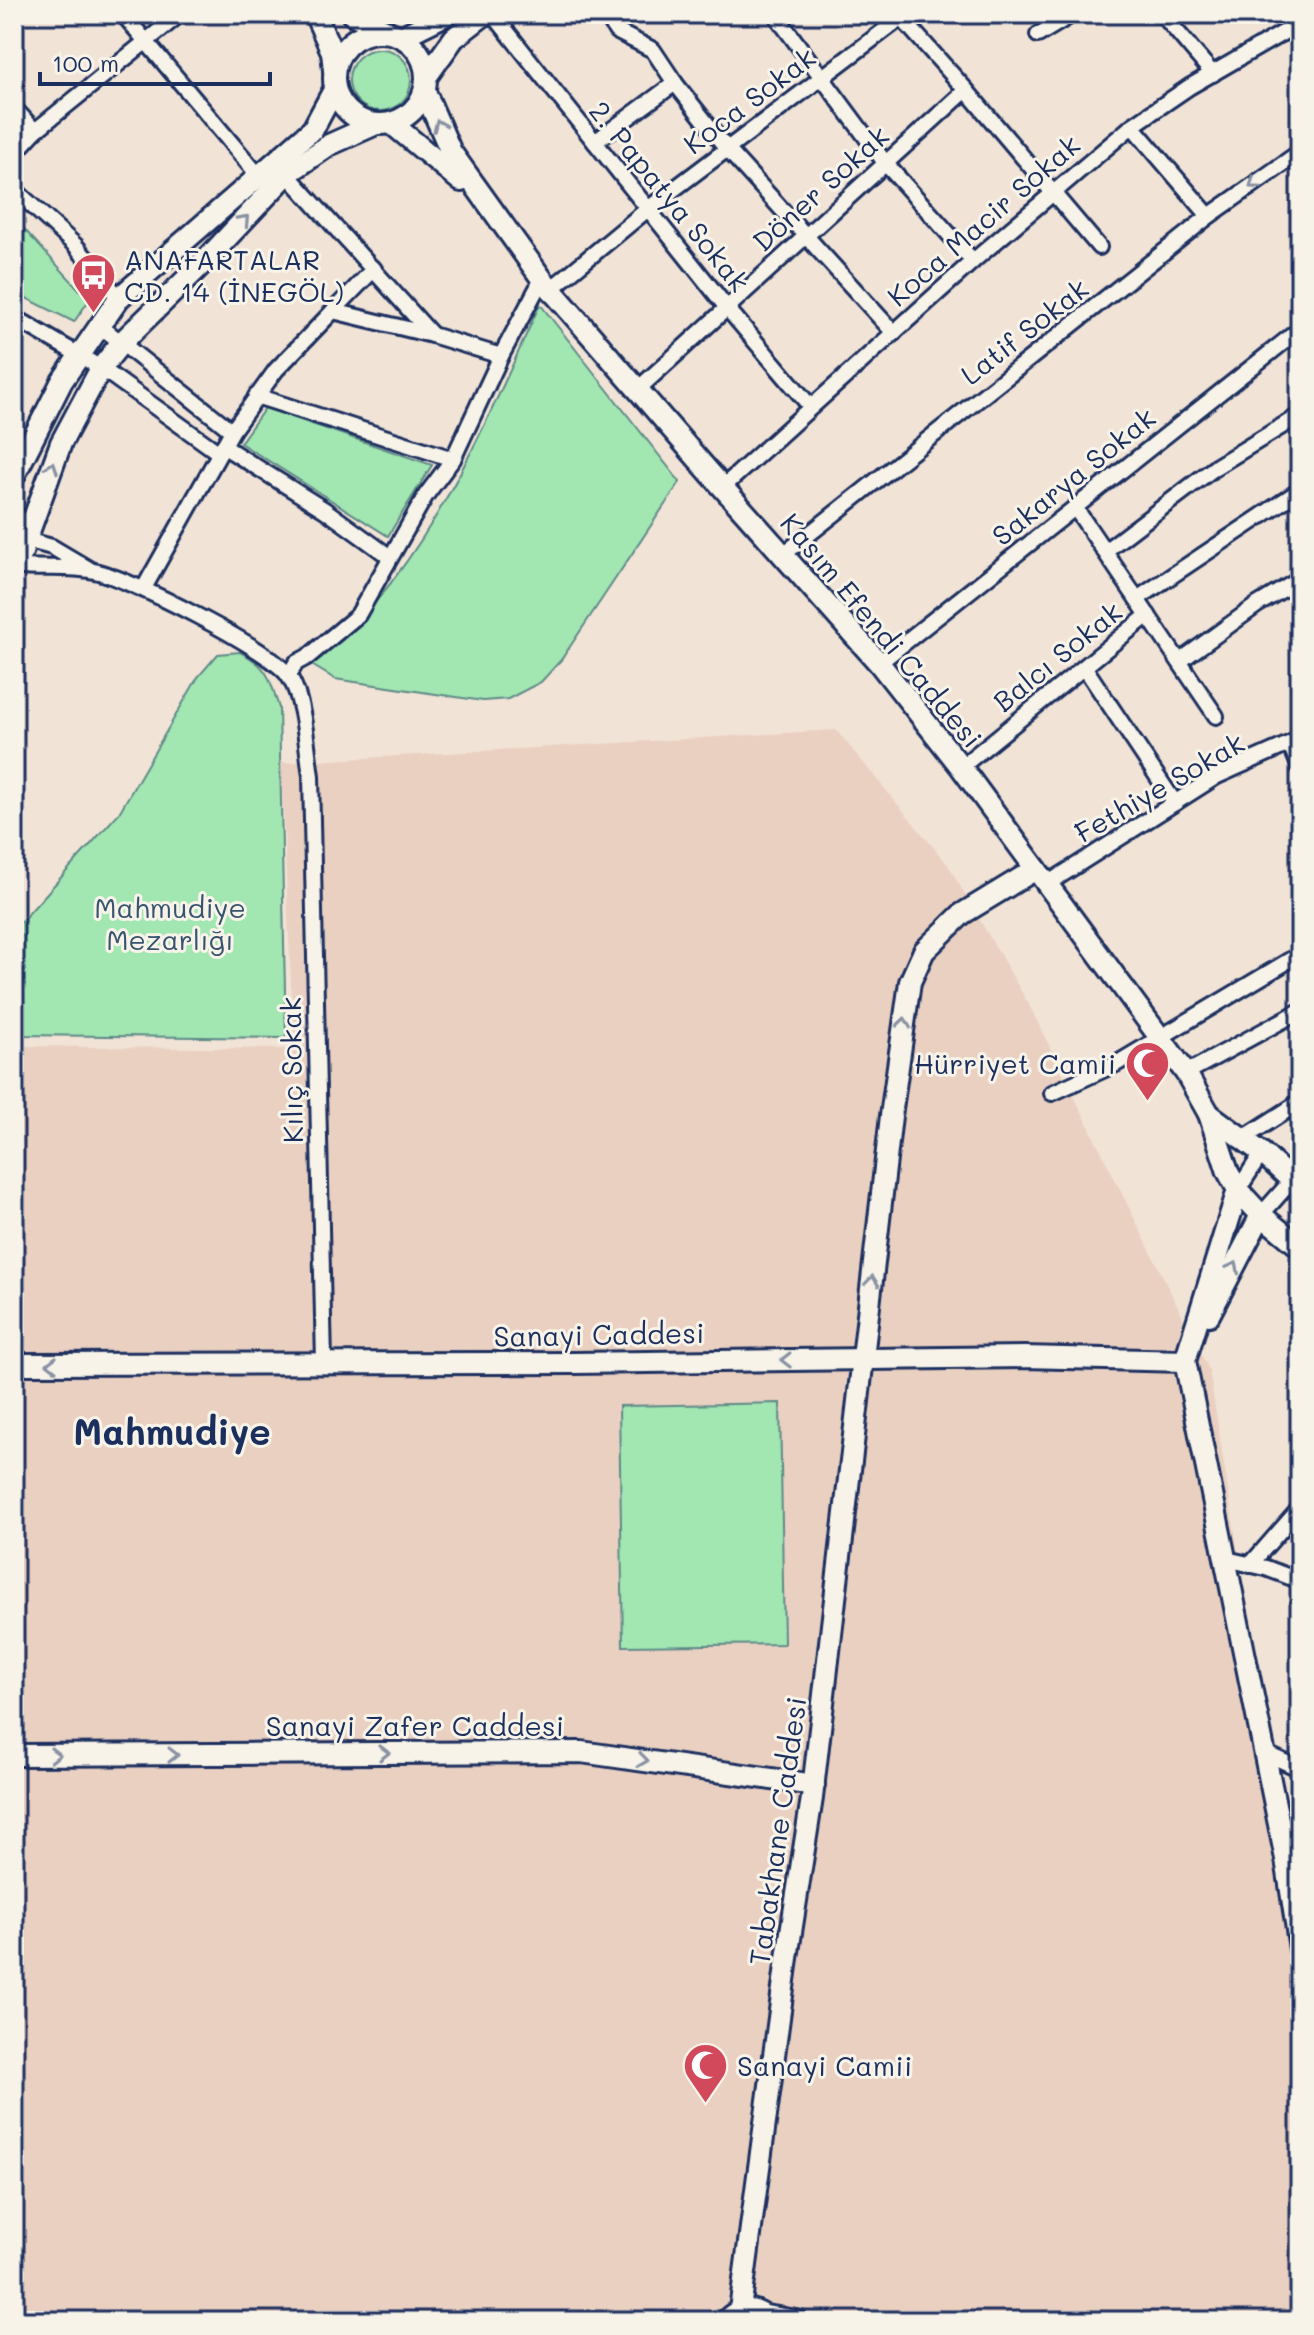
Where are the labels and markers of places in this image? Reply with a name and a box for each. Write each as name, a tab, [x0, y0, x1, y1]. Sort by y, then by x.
place label: ANAFARTALAR CD. 14 (İNEGÖL)	[124, 241, 344, 309]
bus stop icon: ANAFARTALAR CD. 14 (İNEGÖL)	[69, 251, 117, 314]
mosque icon: Hürriyet Camii	[1123, 1039, 1171, 1102]
place label: Hürriyet Camii	[914, 1045, 1116, 1081]
mosque icon: Sanayi Camii	[682, 2041, 730, 2104]
place label: Sanayi Camii	[737, 2047, 912, 2083]

